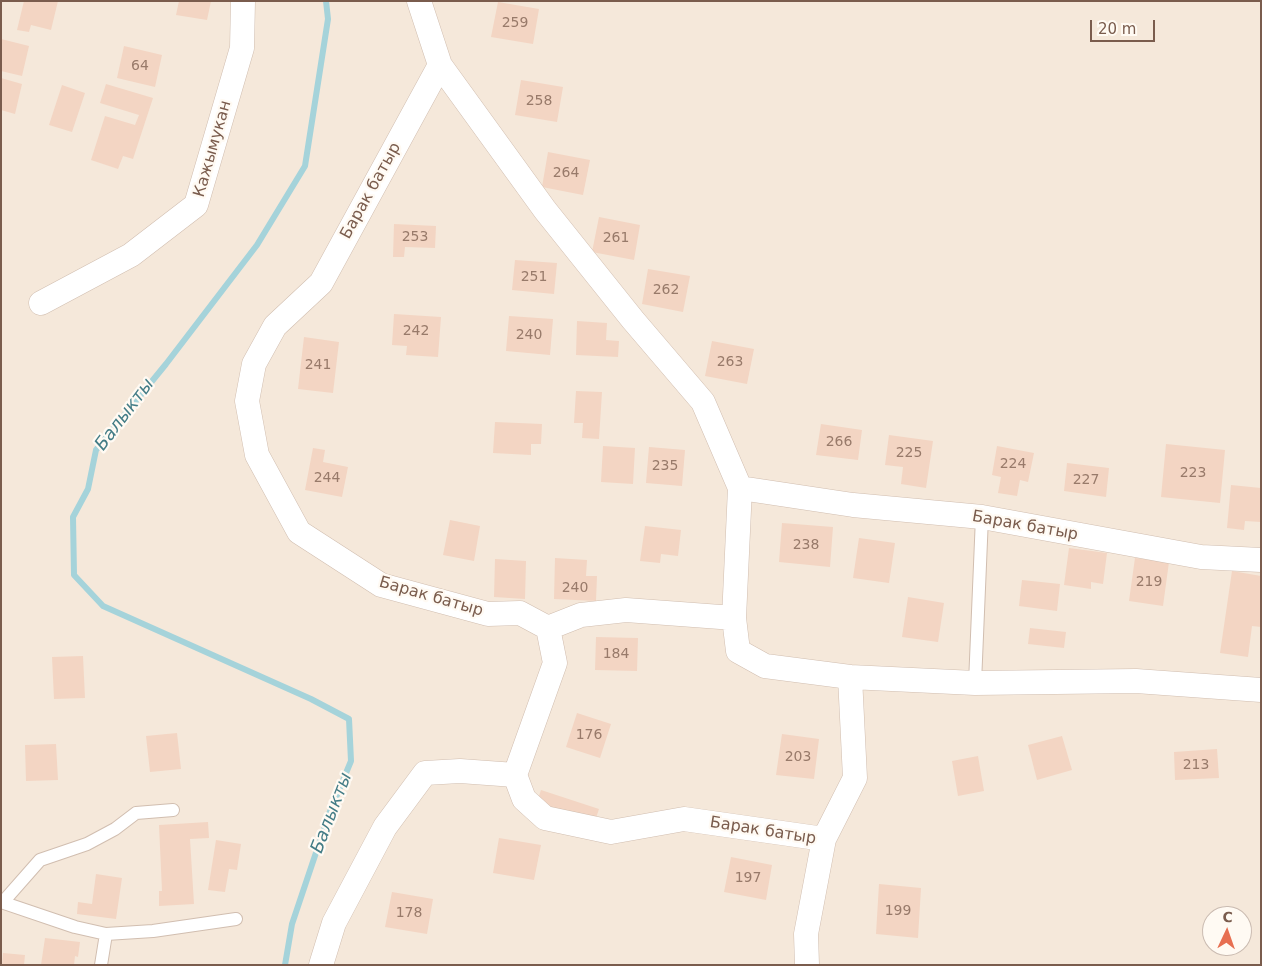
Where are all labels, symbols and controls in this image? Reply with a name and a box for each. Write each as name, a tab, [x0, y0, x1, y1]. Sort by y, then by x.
scale bar	[1092, 10, 1157, 42]
house number: 259	[502, 15, 528, 31]
text: 20 m	[1098, 20, 1136, 38]
house number: 64	[131, 58, 149, 74]
house number: 258	[526, 93, 552, 109]
street label: Кажымукан	[190, 98, 236, 200]
street label: Барак батыр	[337, 139, 405, 243]
house number: 264	[553, 165, 579, 181]
house number: 253	[402, 229, 428, 245]
house number: 261	[603, 230, 629, 246]
house number: 251	[521, 269, 547, 285]
house number: 262	[653, 282, 679, 298]
house number: 242	[403, 323, 429, 339]
house number: 240	[516, 327, 542, 343]
house number: 263	[717, 354, 743, 370]
house number: 241	[305, 357, 331, 373]
water label: Балыкты	[91, 375, 159, 455]
house number: 266	[826, 434, 852, 450]
house number: 225	[896, 445, 922, 461]
house number: 224	[1000, 456, 1026, 472]
house number: 235	[652, 458, 678, 474]
house number: 223	[1180, 465, 1206, 481]
house number: 244	[314, 470, 340, 486]
house number: 227	[1073, 472, 1099, 488]
street label: Барак батыр	[971, 507, 1079, 545]
house number: 238	[793, 537, 819, 553]
street label: Барак батыр	[377, 573, 485, 621]
house number: 219	[1136, 574, 1162, 590]
house number: 240	[562, 580, 588, 596]
house number: 184	[603, 646, 629, 662]
house number: 176	[576, 727, 602, 743]
house number: 203	[785, 749, 811, 765]
house number: 213	[1183, 757, 1209, 773]
water label: Балыкты	[307, 770, 357, 856]
street label: Барак батыр	[709, 813, 817, 849]
house number: 197	[735, 870, 761, 886]
house number: 199	[885, 903, 911, 919]
house number: 178	[396, 905, 422, 921]
north arrow	[1202, 906, 1252, 956]
text: С	[1222, 909, 1233, 925]

